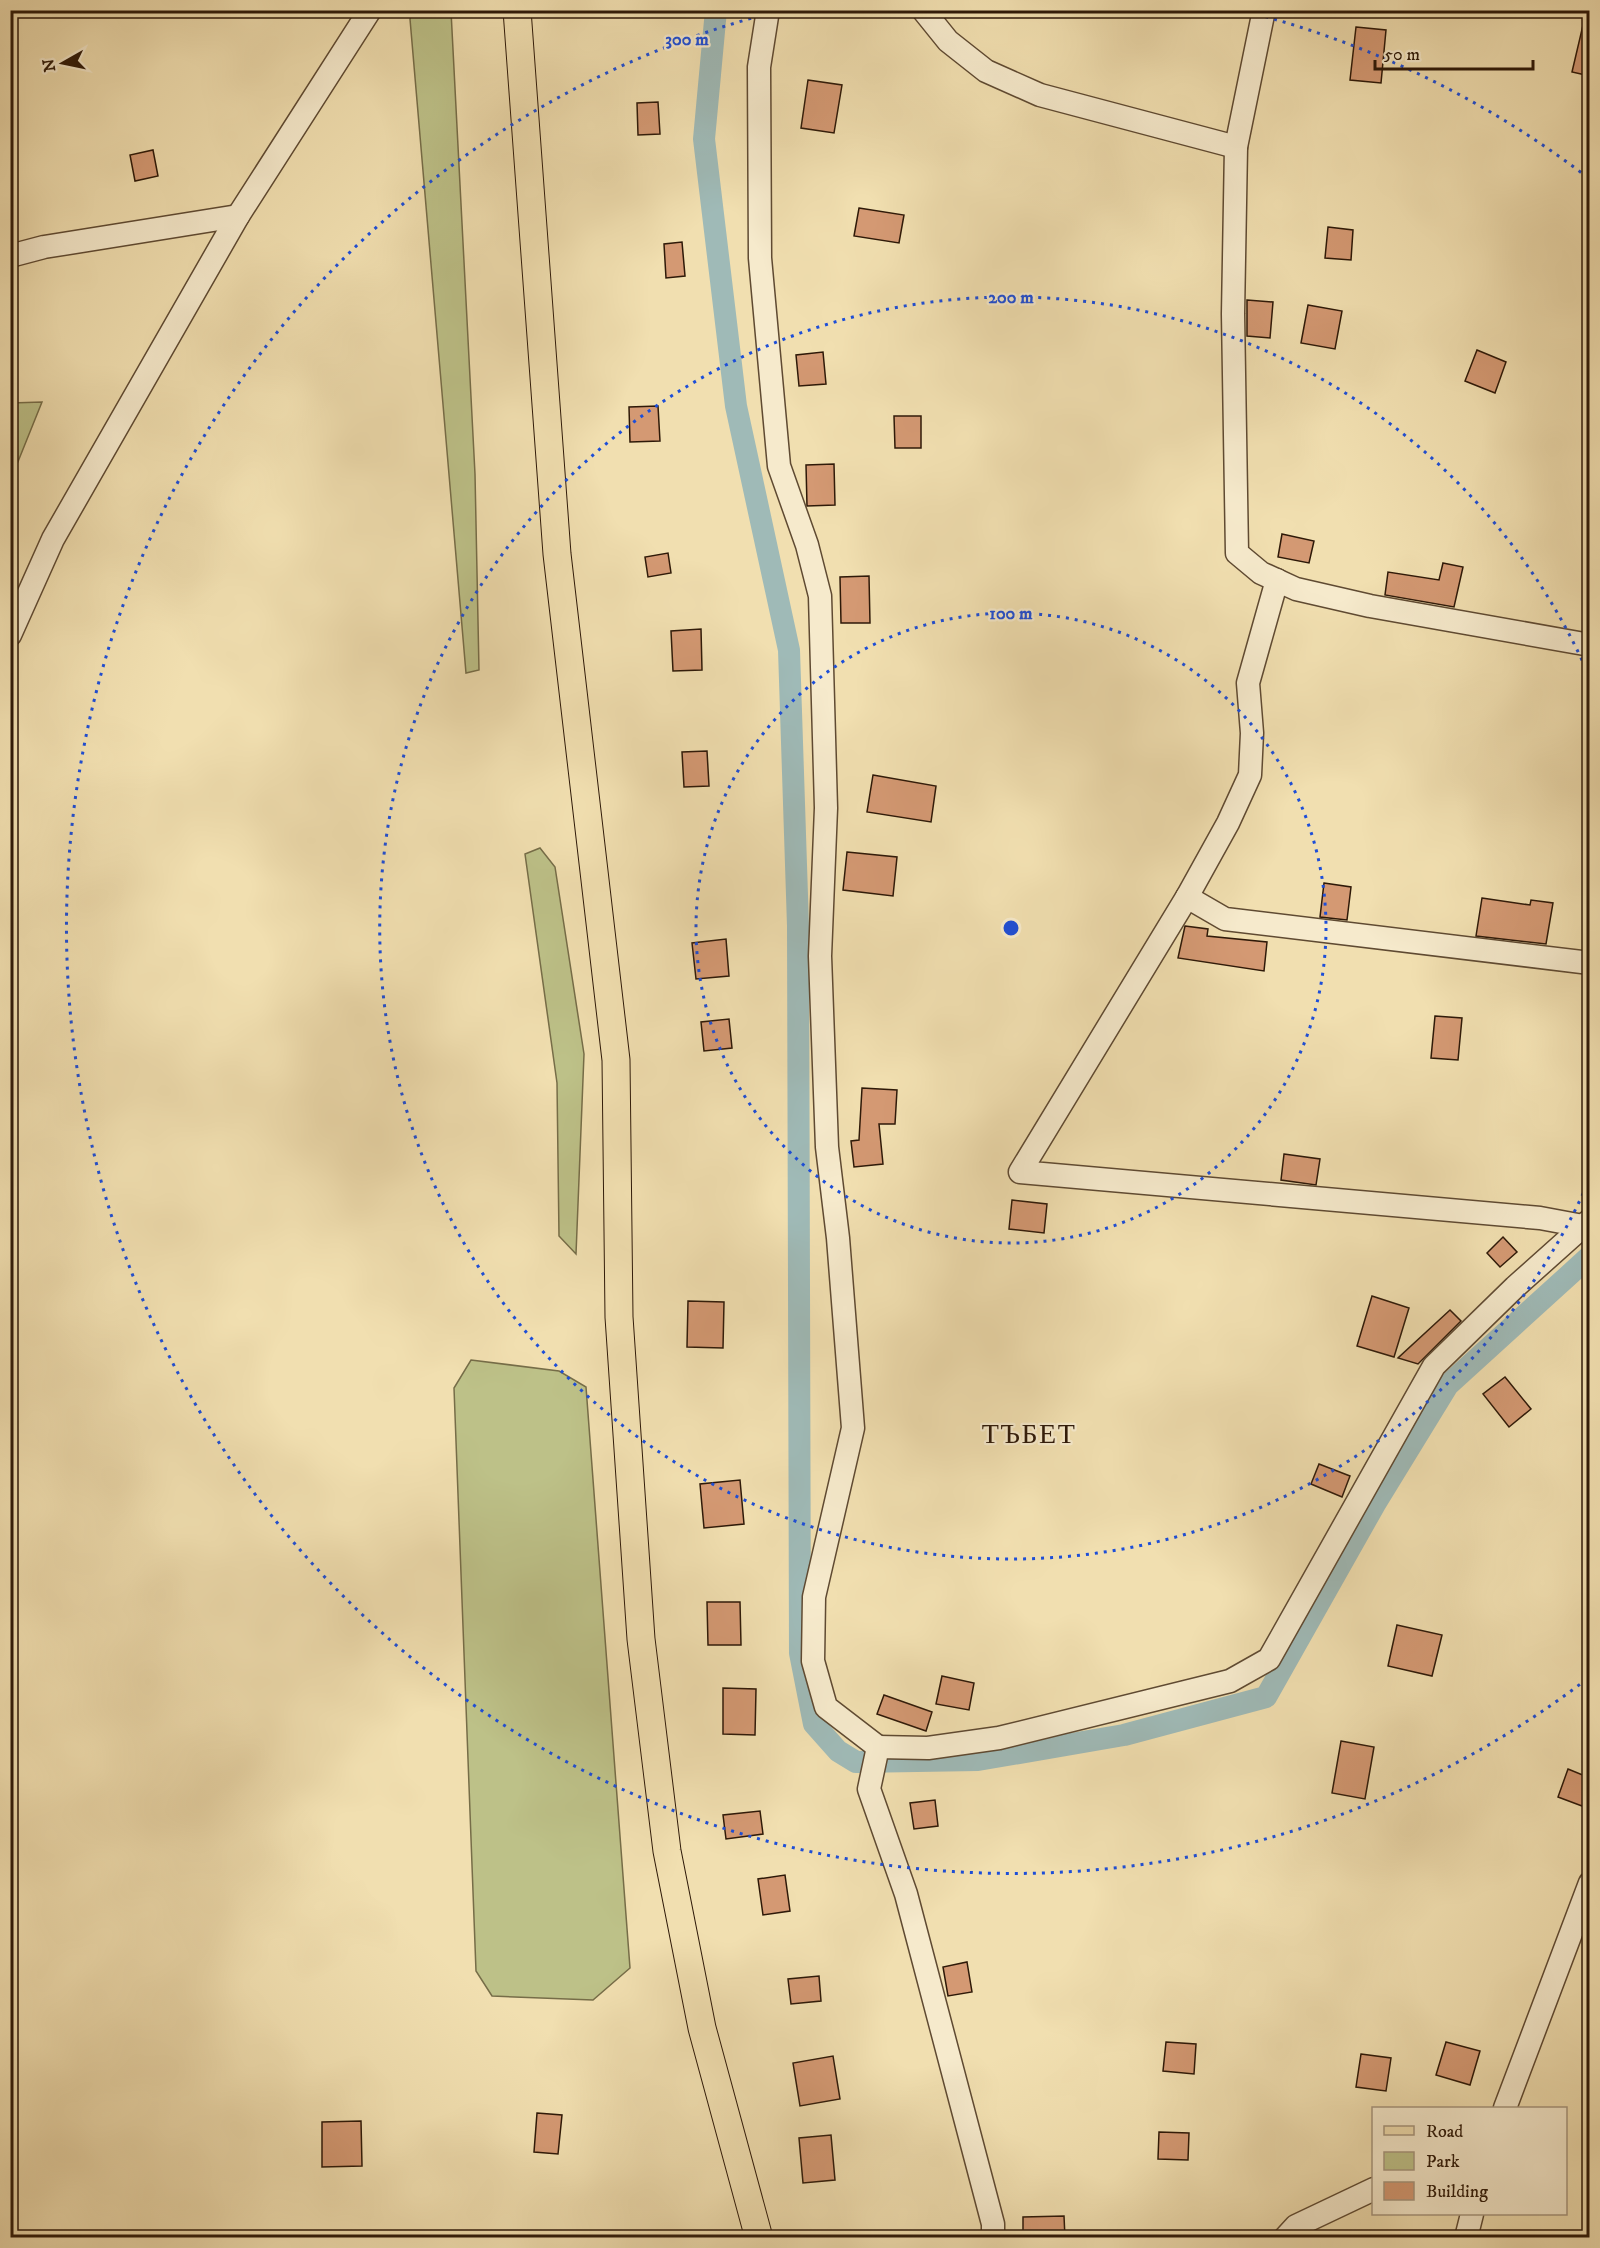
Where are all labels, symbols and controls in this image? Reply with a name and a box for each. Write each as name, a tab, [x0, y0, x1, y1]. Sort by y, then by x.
text: 300 m	[665, 29, 709, 51]
north arrow	[33, 33, 93, 93]
scale bar	[1375, 33, 1532, 71]
text: 50 m	[1384, 44, 1420, 66]
text: N	[38, 57, 60, 73]
text: 200 m	[988, 287, 1034, 309]
text: 100 m	[989, 603, 1033, 625]
centre of rings	[1001, 918, 1021, 938]
district label: ТЪБЕТ	[982, 1417, 1076, 1452]
legend	[1372, 2107, 1567, 2215]
text: Road	[1426, 2121, 1463, 2143]
text: Park	[1426, 2151, 1460, 2173]
text: Building	[1426, 2181, 1488, 2203]

